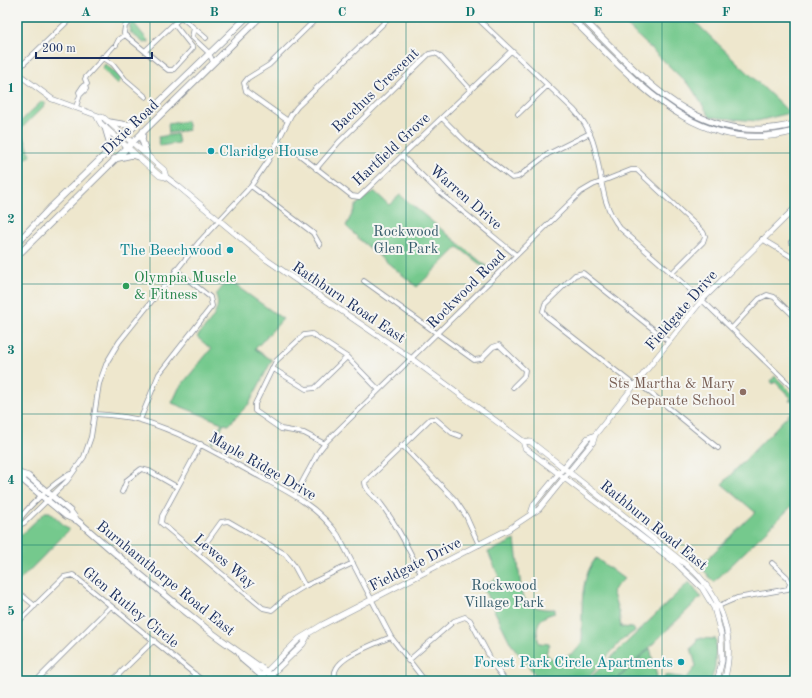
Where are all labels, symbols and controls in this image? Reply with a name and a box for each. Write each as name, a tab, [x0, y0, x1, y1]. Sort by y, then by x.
text: A	[81, 6, 91, 19]
text: B	[209, 6, 219, 19]
text: C	[338, 6, 346, 19]
text: D	[465, 6, 475, 19]
text: E	[594, 6, 603, 19]
text: F	[722, 6, 731, 19]
scale bar	[36, 34, 152, 60]
text: 200 m	[42, 43, 76, 55]
street label: Bacchus Crescent	[330, 46, 422, 136]
text: 1	[7, 82, 15, 95]
street label: Dixie Road	[100, 98, 162, 159]
street label: Hartfield Grove	[351, 111, 434, 189]
place label: Claridge House	[219, 145, 319, 160]
marker: Claridge House	[206, 146, 216, 156]
street label: Warren Drive	[426, 163, 504, 233]
text: 2	[7, 213, 15, 226]
park label: Rockwood Glen Park	[373, 225, 439, 257]
place label: The Beechwood	[120, 244, 222, 259]
marker: The Beechwood	[225, 245, 235, 255]
street label: Rockwood Road	[425, 248, 509, 332]
street label: Rathburn Road East	[289, 260, 407, 347]
street label: Fieldgate Drive	[643, 268, 721, 354]
place label: Olympia Muscle & Fitness	[134, 271, 237, 303]
marker: Olympia Muscle & Fitness	[121, 281, 131, 291]
text: 3	[7, 344, 15, 357]
place label: Sts Martha & Mary Separate School	[609, 377, 735, 409]
marker: Sts Martha & Mary Separate School	[738, 387, 748, 397]
street label: Maple Ridge Drive	[206, 431, 318, 504]
text: 4	[7, 474, 15, 487]
street label: Rathburn Road East	[597, 479, 709, 574]
street label: Burnhamthorpe Road East	[93, 519, 237, 639]
street label: Lewes Way	[190, 532, 258, 592]
street label: Fieldgate Drive	[367, 536, 464, 595]
street label: Glen Rutley Circle	[79, 565, 181, 651]
park label: Rockwood Village Park	[464, 579, 544, 611]
text: 5	[7, 605, 15, 618]
place label: Forest Park Circle Apartments	[474, 656, 673, 671]
marker: Forest Park Circle Apartments	[676, 657, 686, 667]

